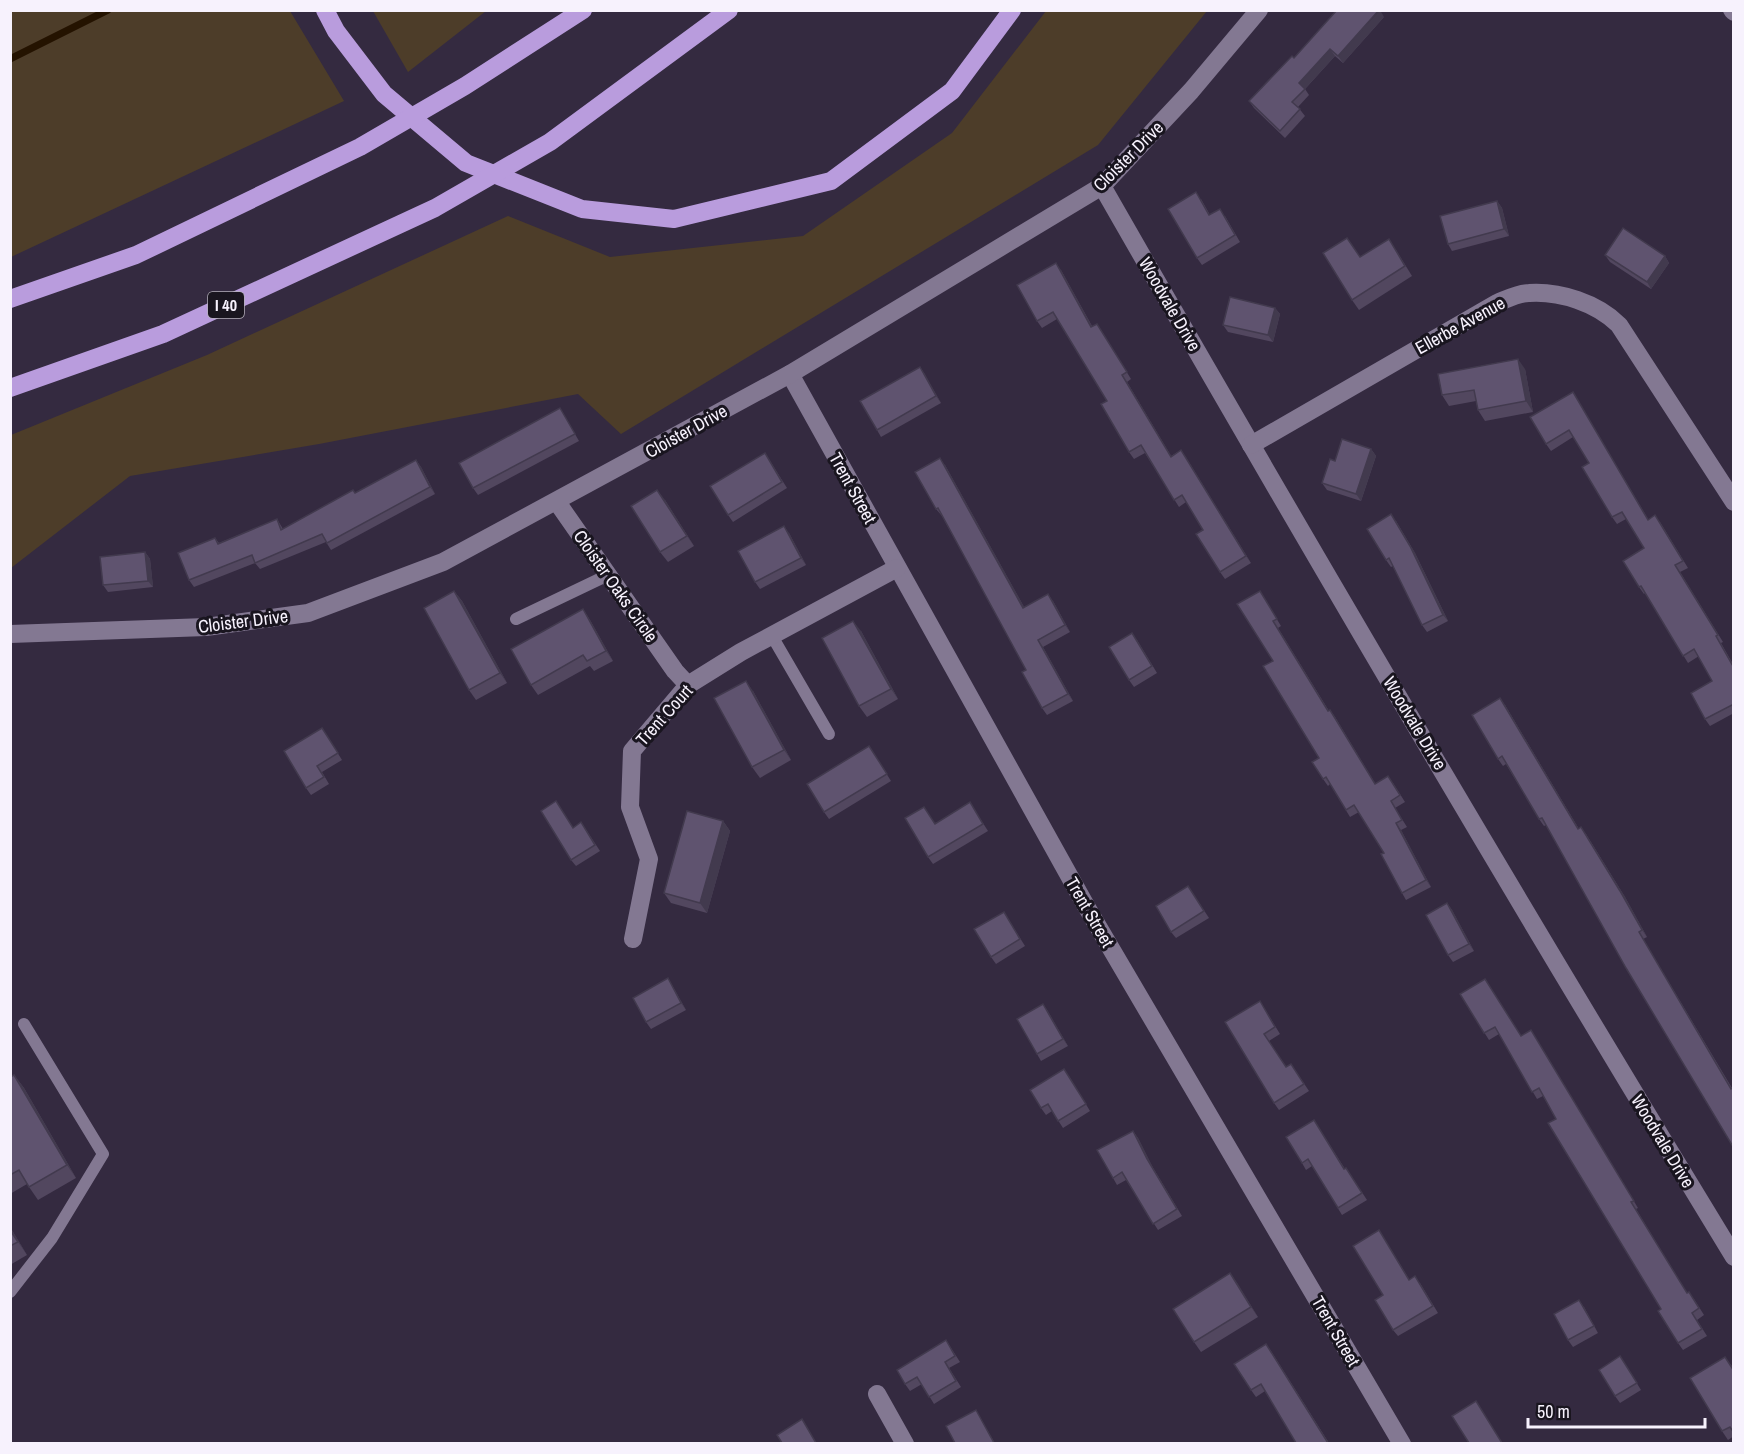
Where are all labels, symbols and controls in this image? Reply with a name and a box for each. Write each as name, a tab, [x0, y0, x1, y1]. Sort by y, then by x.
street label: Cloister Drive	[1087, 115, 1169, 197]
street label: Woodvale Drive	[1133, 252, 1207, 356]
street label: Ellerbe Avenue	[1411, 290, 1509, 360]
road number: I 40	[208, 292, 244, 318]
street label: Cloister Drive	[640, 398, 732, 464]
street label: Trent Street	[823, 448, 883, 528]
street label: Cloister Oaks Circle	[568, 525, 664, 647]
street label: Cloister Drive	[197, 603, 289, 639]
street label: Woodvale Drive	[1377, 672, 1453, 774]
street label: Trent Court	[630, 679, 698, 751]
street label: Trent Street	[1060, 872, 1120, 952]
street label: Woodvale Drive	[1625, 1090, 1701, 1192]
street label: Trent Street	[1306, 1291, 1366, 1371]
scale bar	[1528, 1391, 1705, 1429]
text: 50 m	[1537, 1399, 1570, 1424]

